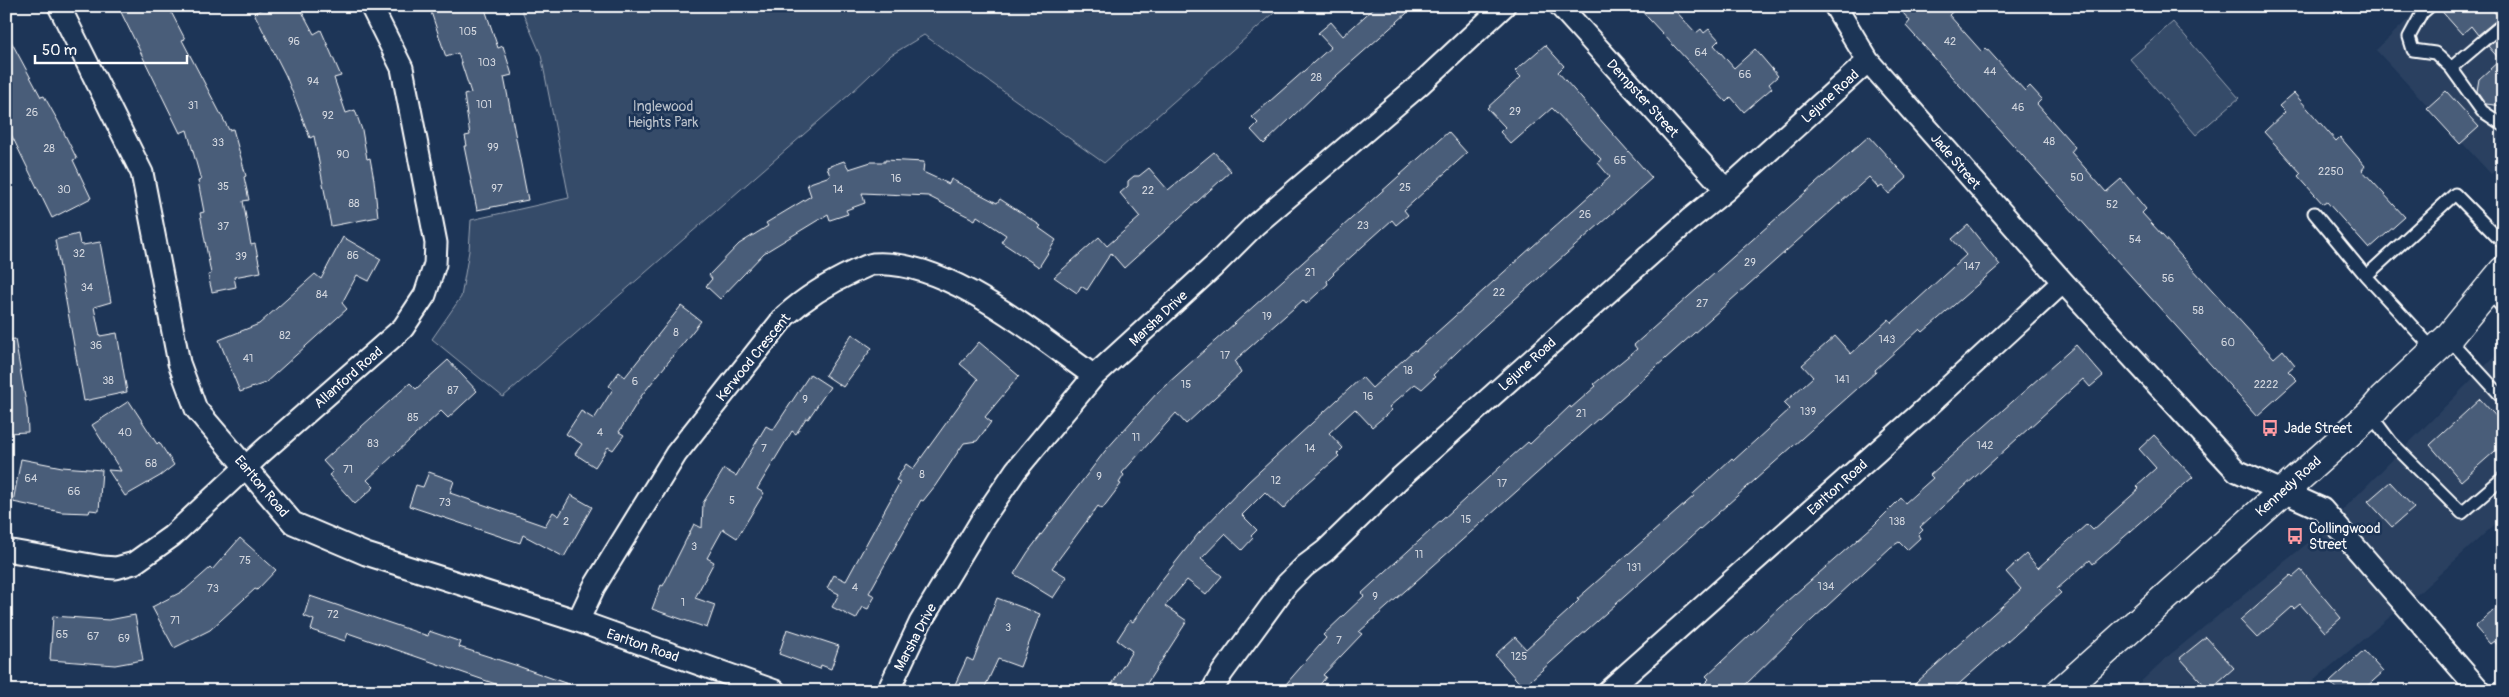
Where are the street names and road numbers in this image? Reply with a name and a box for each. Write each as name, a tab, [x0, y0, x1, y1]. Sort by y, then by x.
street label: Dempster Street	[1603, 56, 1682, 141]
street label: Lejune Road	[1798, 66, 1863, 127]
street label: Jade Street	[1927, 130, 1985, 193]
street label: Marsha Drive	[1126, 287, 1191, 350]
street label: Kerwood Crescent	[713, 310, 794, 405]
street label: Lejune Road	[1495, 334, 1560, 395]
street label: Allanford Road	[310, 343, 386, 412]
street label: Earlton Road	[231, 452, 292, 521]
street label: Kennedy Road	[2252, 452, 2325, 520]
street label: Earlton Road	[1804, 456, 1871, 519]
street label: Marsha Drive	[891, 601, 940, 674]
street label: Earlton Road	[605, 625, 681, 666]

